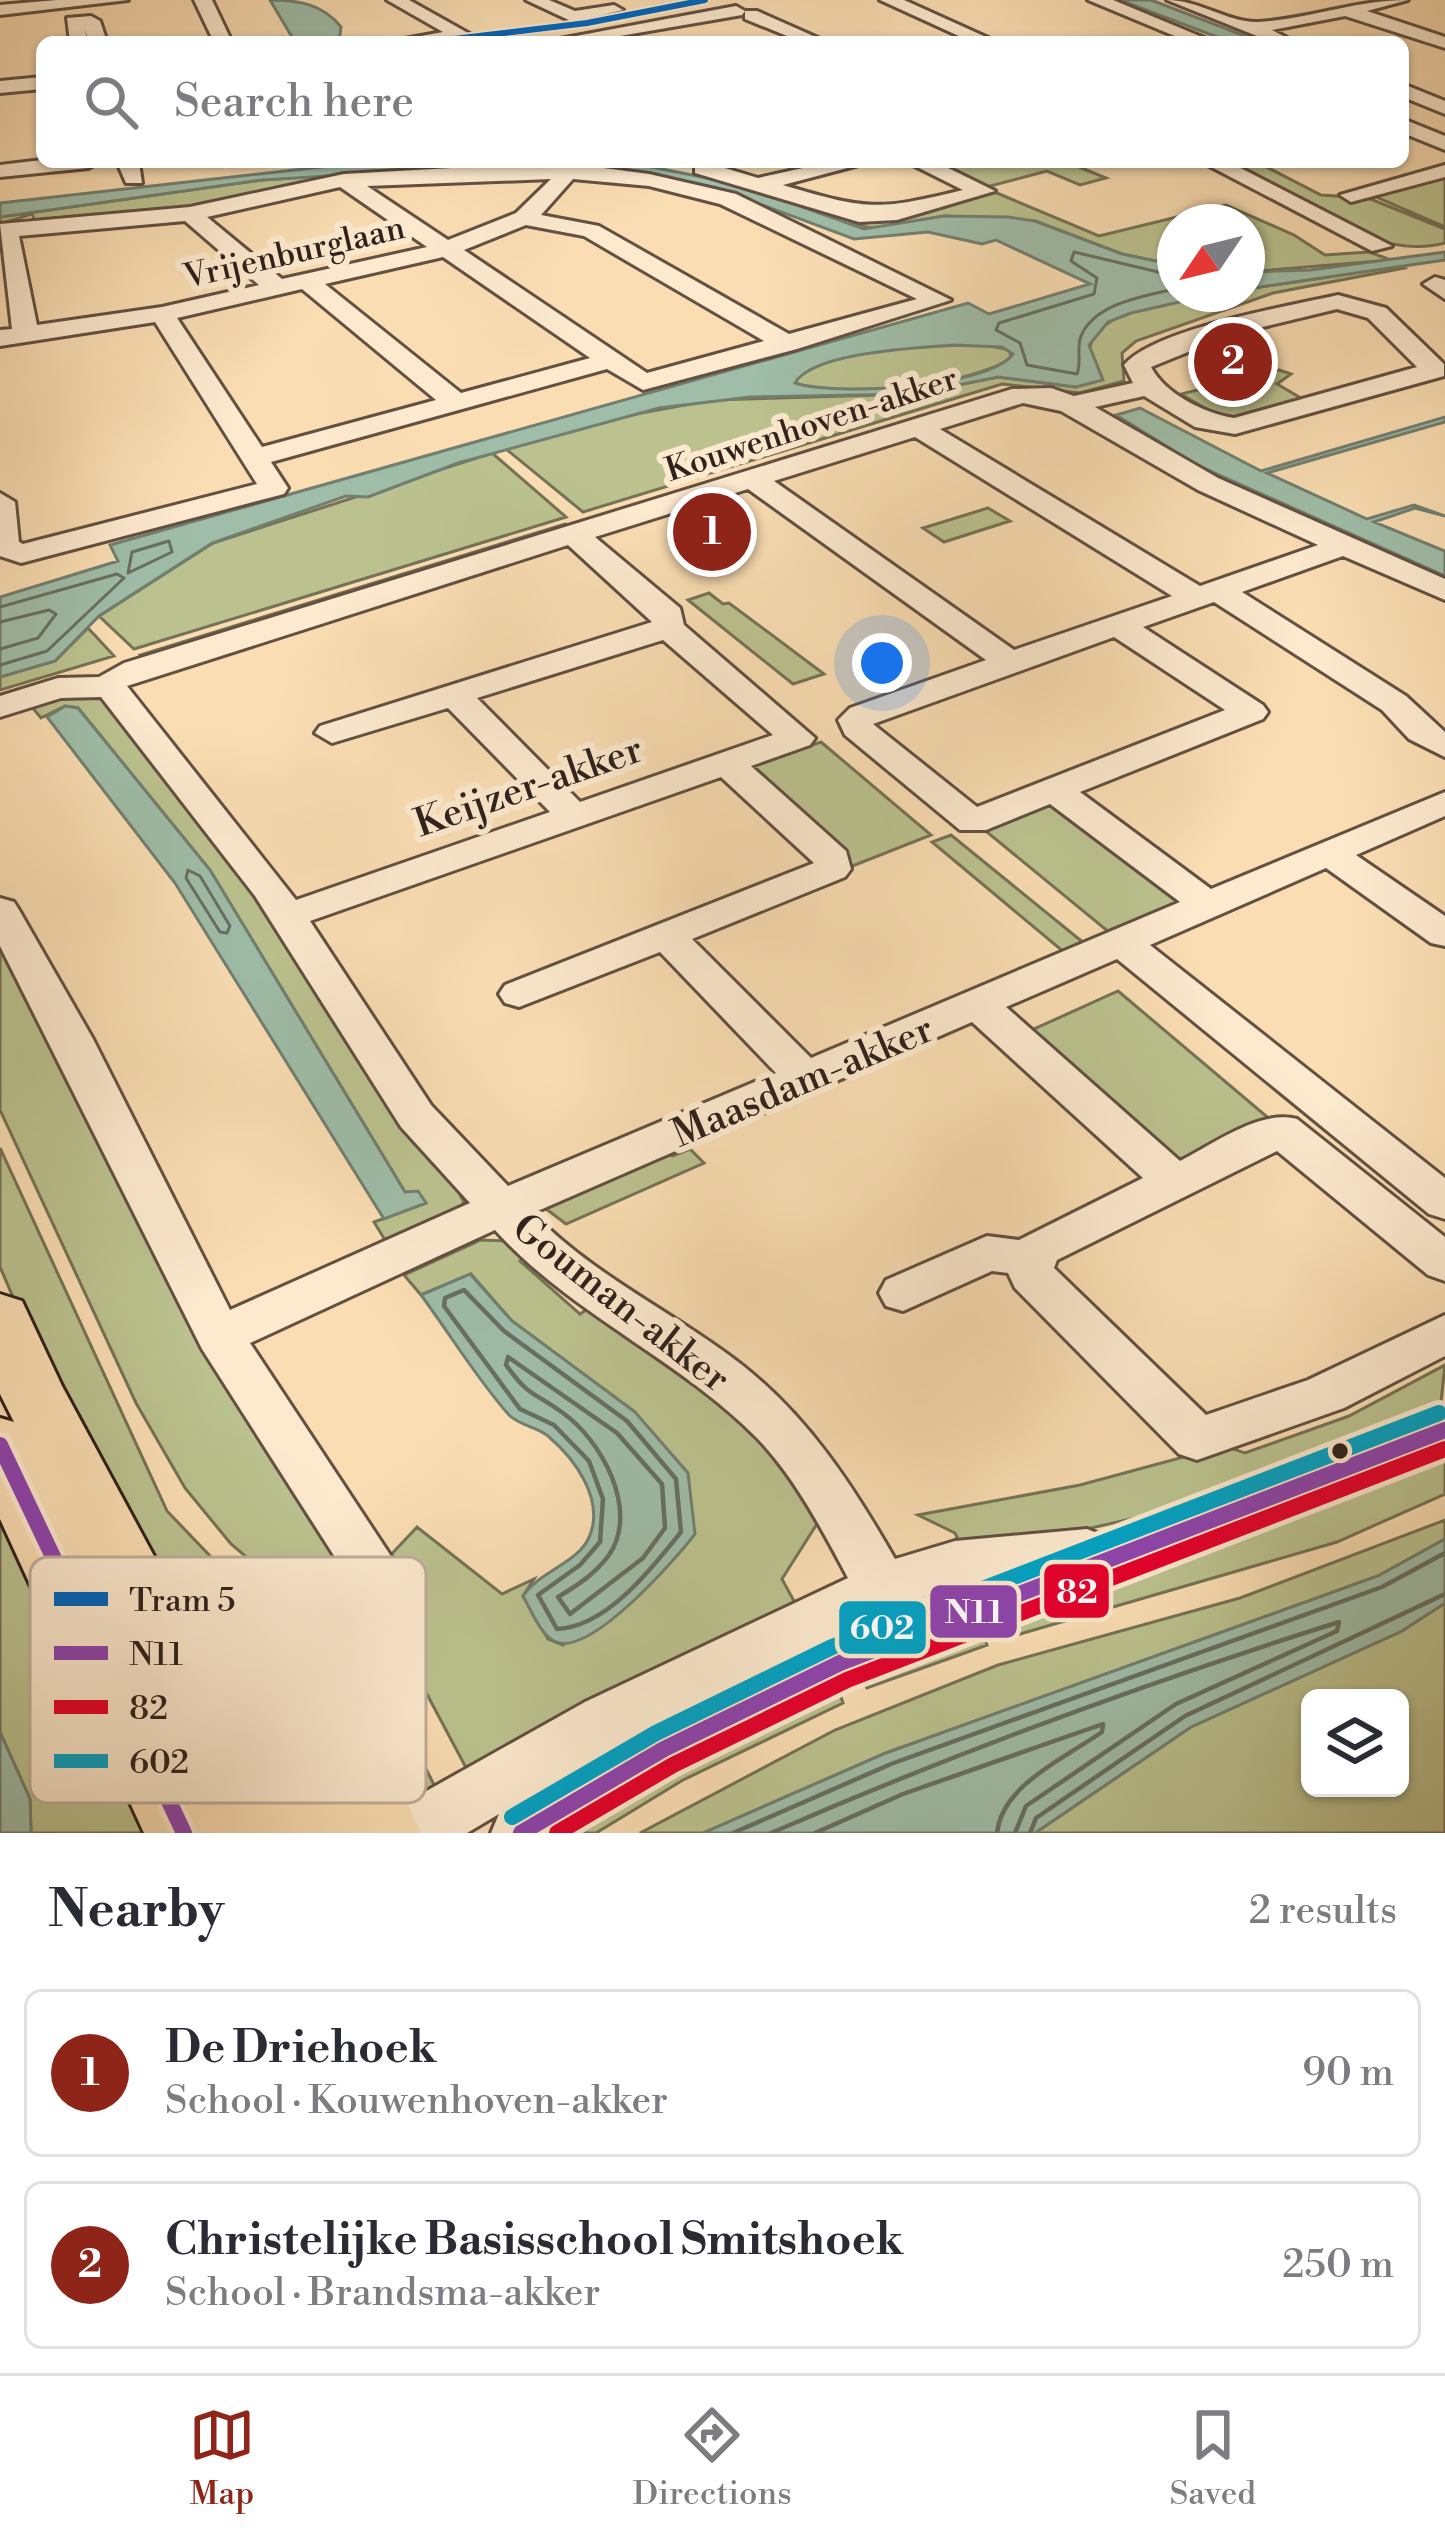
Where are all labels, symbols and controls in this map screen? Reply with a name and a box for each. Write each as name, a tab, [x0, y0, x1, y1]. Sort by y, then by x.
search box	[36, 36, 1409, 168]
icon: search	[78, 69, 144, 135]
text: Search here	[174, 74, 414, 131]
north arrow	[1157, 204, 1265, 312]
street label: Vrijenburglaan	[179, 208, 409, 299]
pin: 2	[1194, 317, 1272, 407]
street label: Kouwenhoven-akker	[661, 359, 963, 492]
pin: 1	[673, 487, 751, 577]
your location	[852, 633, 912, 693]
street label: Keijzer-akker	[408, 725, 649, 849]
street label: Maasdam-akker	[665, 1005, 941, 1159]
street label: Gouman-akker	[502, 1204, 739, 1404]
unlabelled marker	[1329, 1440, 1351, 1462]
legend	[30, 1557, 426, 1803]
line badge: 82	[1042, 1562, 1111, 1620]
text: 82	[1056, 1573, 1098, 1614]
text: Tram 5	[129, 1581, 236, 1622]
line badge: N11	[928, 1583, 1019, 1640]
text: N11	[945, 1593, 1004, 1634]
line badge: 602	[837, 1599, 928, 1656]
text: 602	[849, 1609, 915, 1650]
text: N11	[129, 1635, 183, 1676]
text: 82	[129, 1689, 168, 1730]
map controls	[1301, 1689, 1409, 1797]
button: layers	[1301, 1689, 1409, 1797]
text: 602	[129, 1743, 189, 1784]
text: Nearby	[48, 1879, 224, 1943]
text: 2 results	[1249, 1887, 1397, 1936]
text: De Driehoek	[165, 2020, 437, 2077]
text: 1	[81, 2049, 99, 2098]
text: 90 m	[1302, 2049, 1394, 2098]
text: School · Kouwenhoven-akker	[165, 2077, 668, 2126]
text: Christelijke Basisschool Smitshoek	[165, 2212, 903, 2269]
text: 2	[78, 2241, 102, 2290]
text: 250 m	[1282, 2241, 1394, 2290]
text: School · Brandsma-akker	[165, 2269, 600, 2318]
tab: Map	[189, 2402, 255, 2515]
tab: Directions	[633, 2402, 792, 2515]
tab: Saved	[1169, 2402, 1256, 2515]

